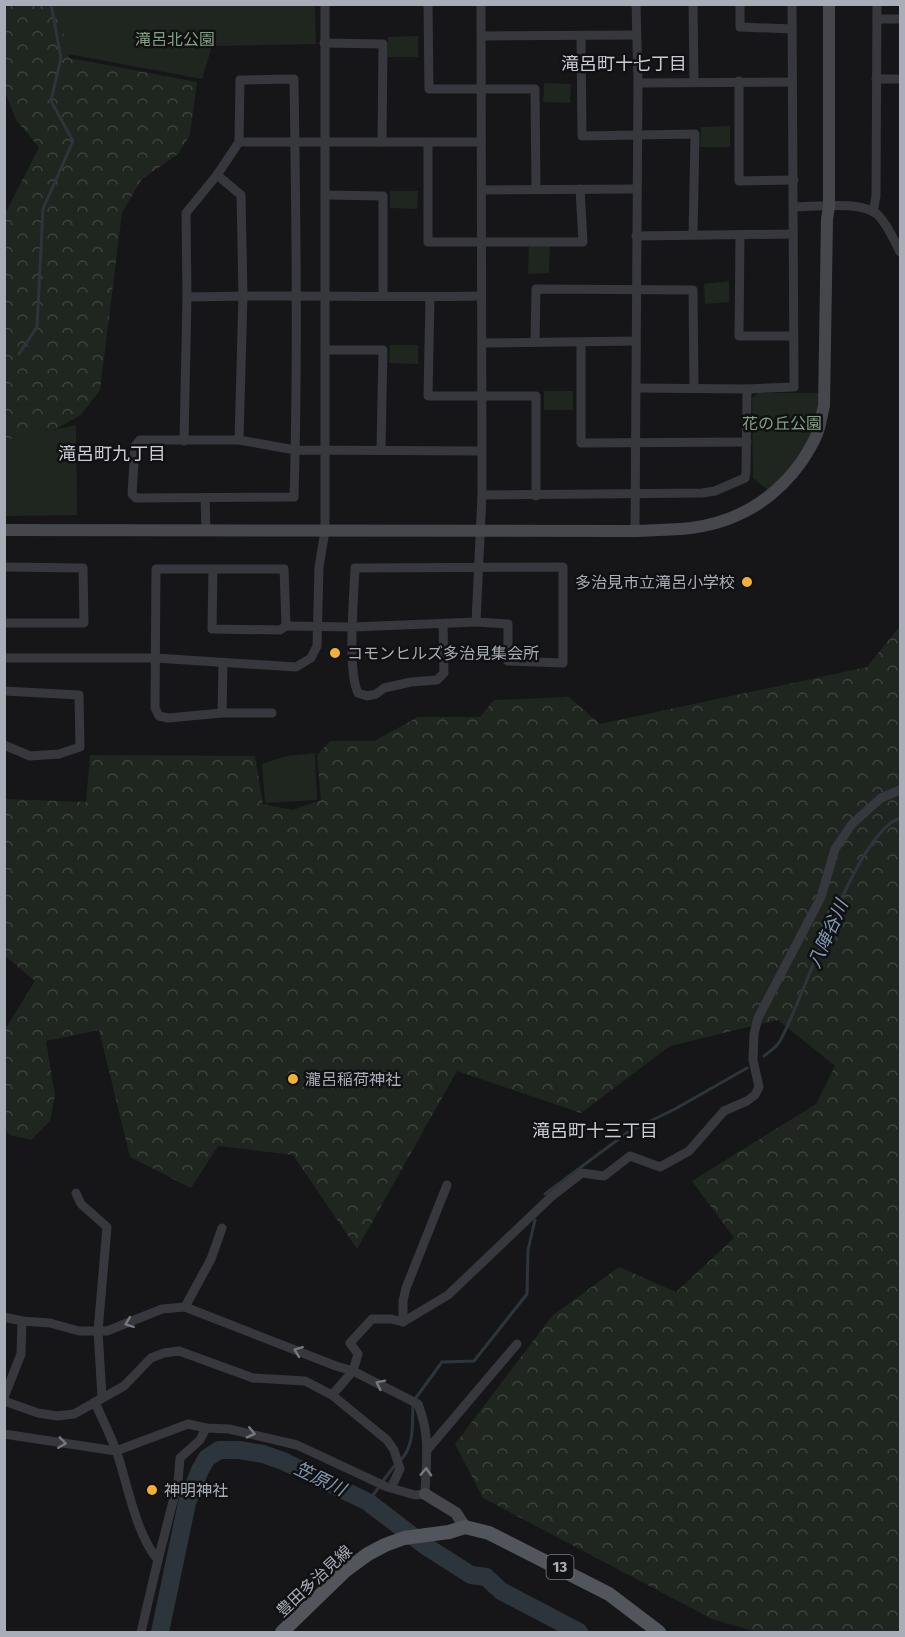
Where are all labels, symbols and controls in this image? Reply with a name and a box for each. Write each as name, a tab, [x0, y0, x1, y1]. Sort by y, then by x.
park label: 滝呂北公園	[135, 30, 215, 49]
district label: 滝呂町十七丁目	[561, 53, 687, 75]
park label: 花の丘公園	[742, 414, 822, 433]
district label: 滝呂町九丁目	[58, 443, 166, 465]
place label: 多治見市立滝呂小学校	[575, 573, 735, 592]
marker: 多治見市立滝呂小学校	[740, 575, 754, 589]
place label: コモンヒルズ多治見集会所	[347, 644, 539, 663]
marker: コモンヒルズ多治見集会所	[328, 646, 342, 660]
water label: 八陣谷川	[803, 895, 854, 971]
place label: 瀧呂稲荷神社	[305, 1070, 401, 1089]
marker: 瀧呂稲荷神社	[286, 1072, 300, 1086]
district label: 滝呂町十三丁目	[532, 1120, 658, 1142]
one-way arrow	[124, 1315, 135, 1328]
one-way arrow	[293, 1346, 304, 1359]
one-way arrow	[376, 1380, 387, 1391]
one-way arrow	[246, 1426, 256, 1439]
one-way arrow	[58, 1436, 67, 1448]
water label: 笠原川	[291, 1457, 351, 1502]
one-way arrow	[419, 1468, 432, 1477]
place label: 神明神社	[164, 1481, 228, 1500]
marker: 神明神社	[145, 1483, 159, 1497]
street label: 豊田多治見線	[272, 1541, 356, 1621]
road number: 13	[546, 1555, 574, 1579]

